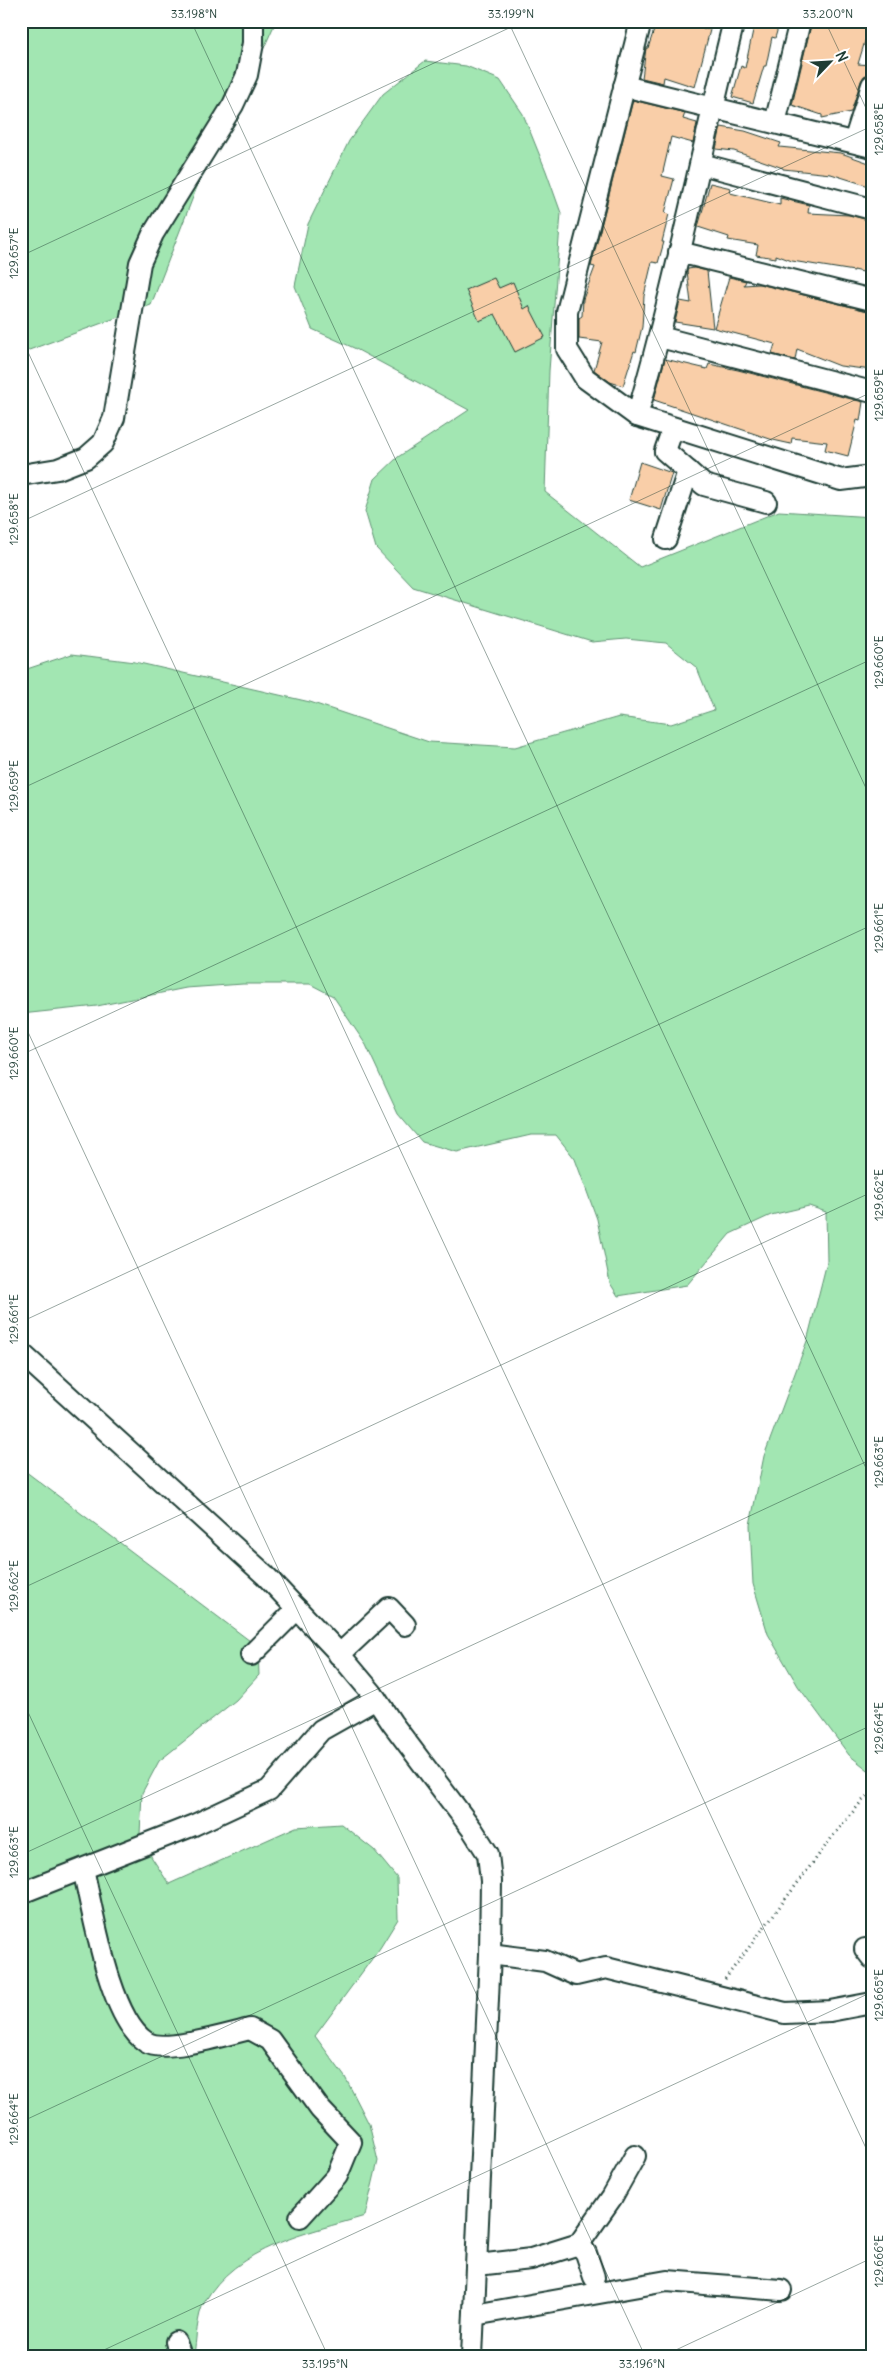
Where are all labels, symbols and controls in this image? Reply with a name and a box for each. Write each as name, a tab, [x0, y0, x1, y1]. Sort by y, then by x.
text: 33.198°N	[171, 6, 217, 21]
text: 33.199°N	[488, 6, 534, 21]
text: 33.200°N	[803, 6, 853, 21]
north arrow	[806, 38, 856, 88]
text: N	[832, 48, 852, 65]
text: 129.658°E	[871, 103, 886, 155]
text: 129.657°E	[6, 227, 21, 279]
text: 129.659°E	[871, 369, 886, 421]
text: 129.658°E	[6, 493, 21, 545]
text: 129.660°E	[871, 635, 886, 689]
text: 129.659°E	[6, 760, 21, 812]
text: 129.661°E	[871, 903, 886, 953]
text: 129.660°E	[6, 1026, 21, 1080]
text: 129.662°E	[871, 1169, 886, 1221]
text: 129.661°E	[6, 1294, 21, 1344]
text: 129.663°E	[871, 1436, 886, 1488]
text: 129.662°E	[6, 1560, 21, 1612]
text: 129.664°E	[871, 1702, 886, 1754]
text: 129.663°E	[6, 1826, 21, 1878]
text: 129.665°E	[871, 1969, 886, 2021]
text: 129.664°E	[6, 2093, 21, 2145]
text: 129.666°E	[871, 2235, 886, 2287]
text: 33.195°N	[302, 2356, 348, 2371]
text: 33.196°N	[619, 2356, 665, 2371]

